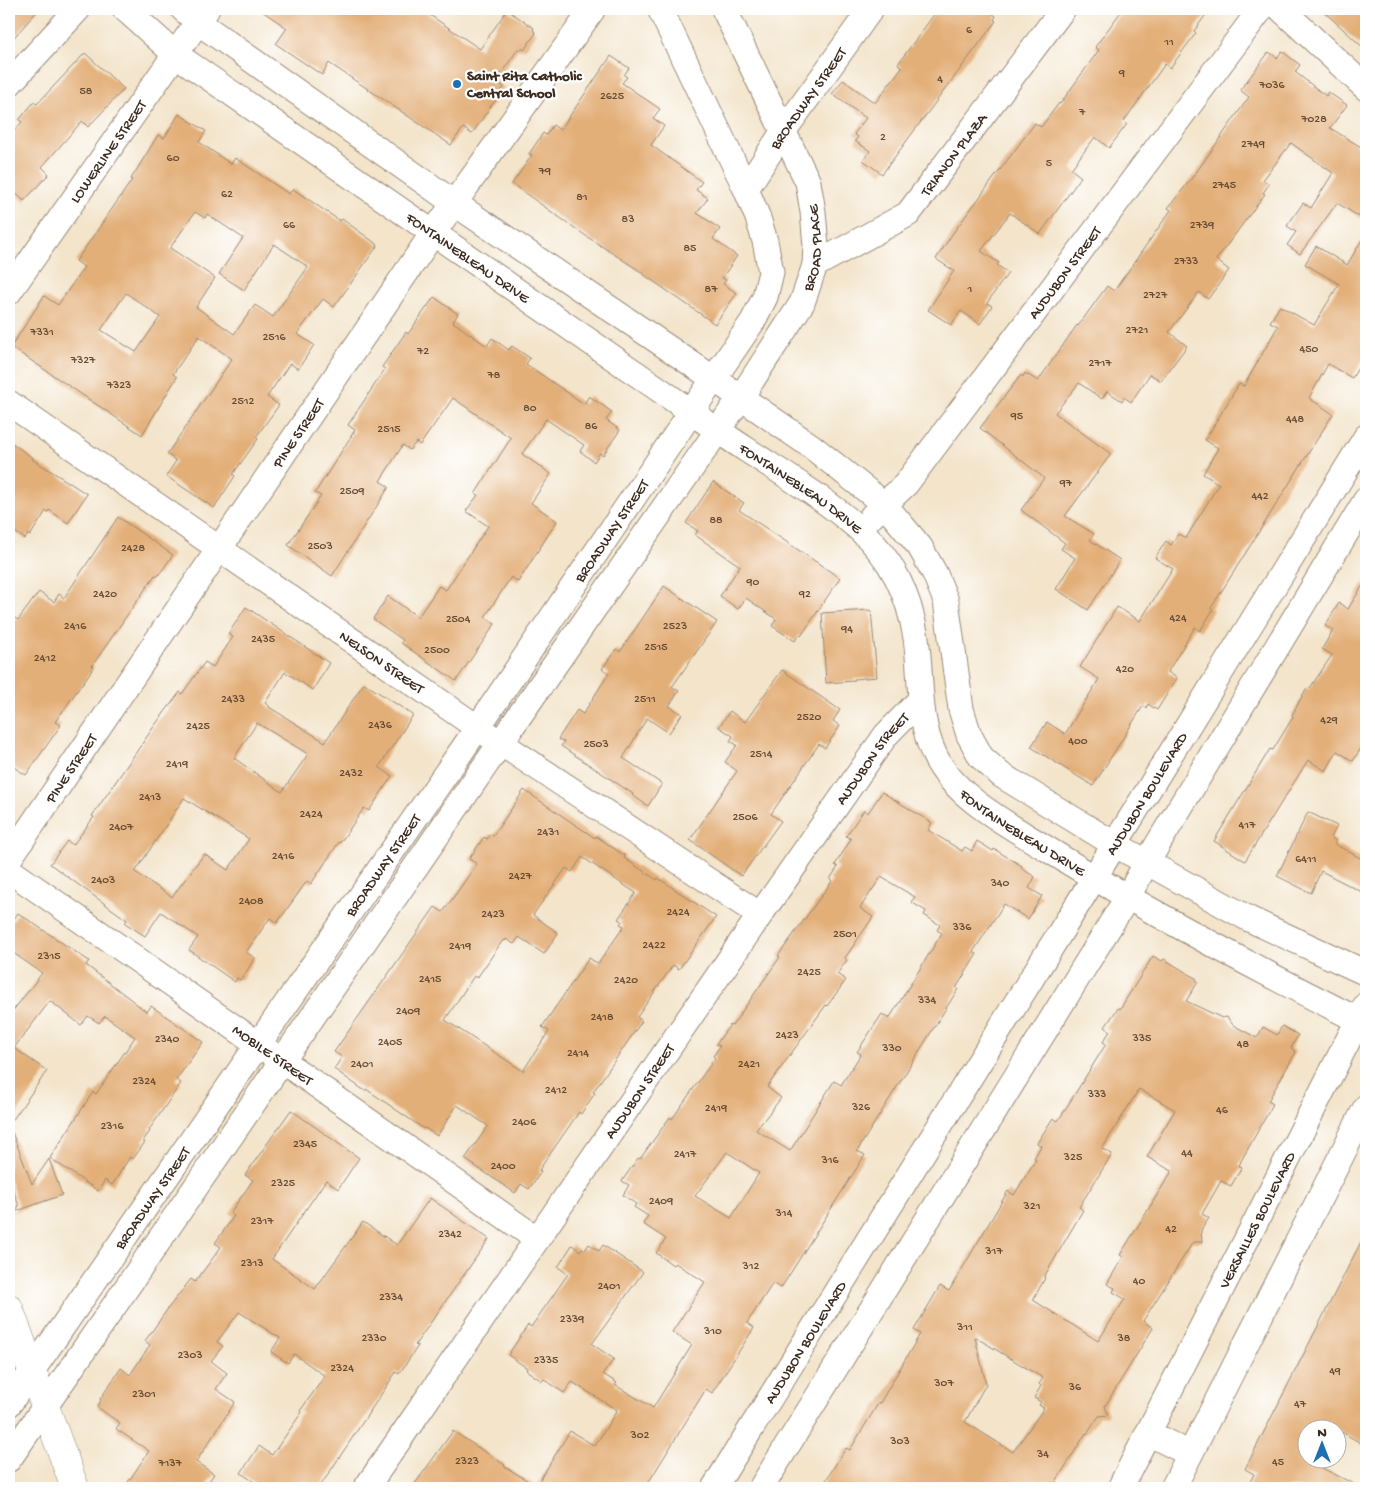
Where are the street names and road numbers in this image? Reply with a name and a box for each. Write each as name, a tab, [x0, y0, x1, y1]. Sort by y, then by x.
street label: BROADWAY STREET	[767, 44, 852, 154]
street label: LOWERLINE STREET	[67, 96, 152, 207]
street label: TRIANON PLAZA	[917, 109, 993, 201]
street label: BROAD PLACE	[799, 202, 827, 295]
street label: FONTAINEBLEAU DRIVE	[401, 209, 533, 308]
street label: AUDUBON STREET	[1025, 223, 1107, 323]
street label: PINE STREET	[269, 395, 330, 473]
street label: FONTAINEBLEAU DRIVE	[734, 440, 866, 539]
street label: BROADWAY STREET	[571, 476, 655, 587]
street label: NELSON STREET	[335, 628, 428, 700]
street label: AUDUBON STREET	[833, 709, 915, 809]
street label: PINE STREET	[42, 730, 103, 808]
street label: AUDUBON BOULEVARD	[1103, 730, 1193, 859]
street label: FONTAINEBLEAU DRIVE	[954, 785, 1089, 882]
street label: BROADWAY STREET	[342, 810, 427, 921]
street label: MOBILE STREET	[228, 1022, 317, 1091]
street label: AUDUBON STREET	[602, 1040, 680, 1143]
street label: BROADWAY STREET	[111, 1143, 196, 1254]
street label: VERSAILLES BOULEVARD	[1216, 1149, 1301, 1293]
street label: AUDUBON BOULEVARD	[762, 1278, 852, 1408]

